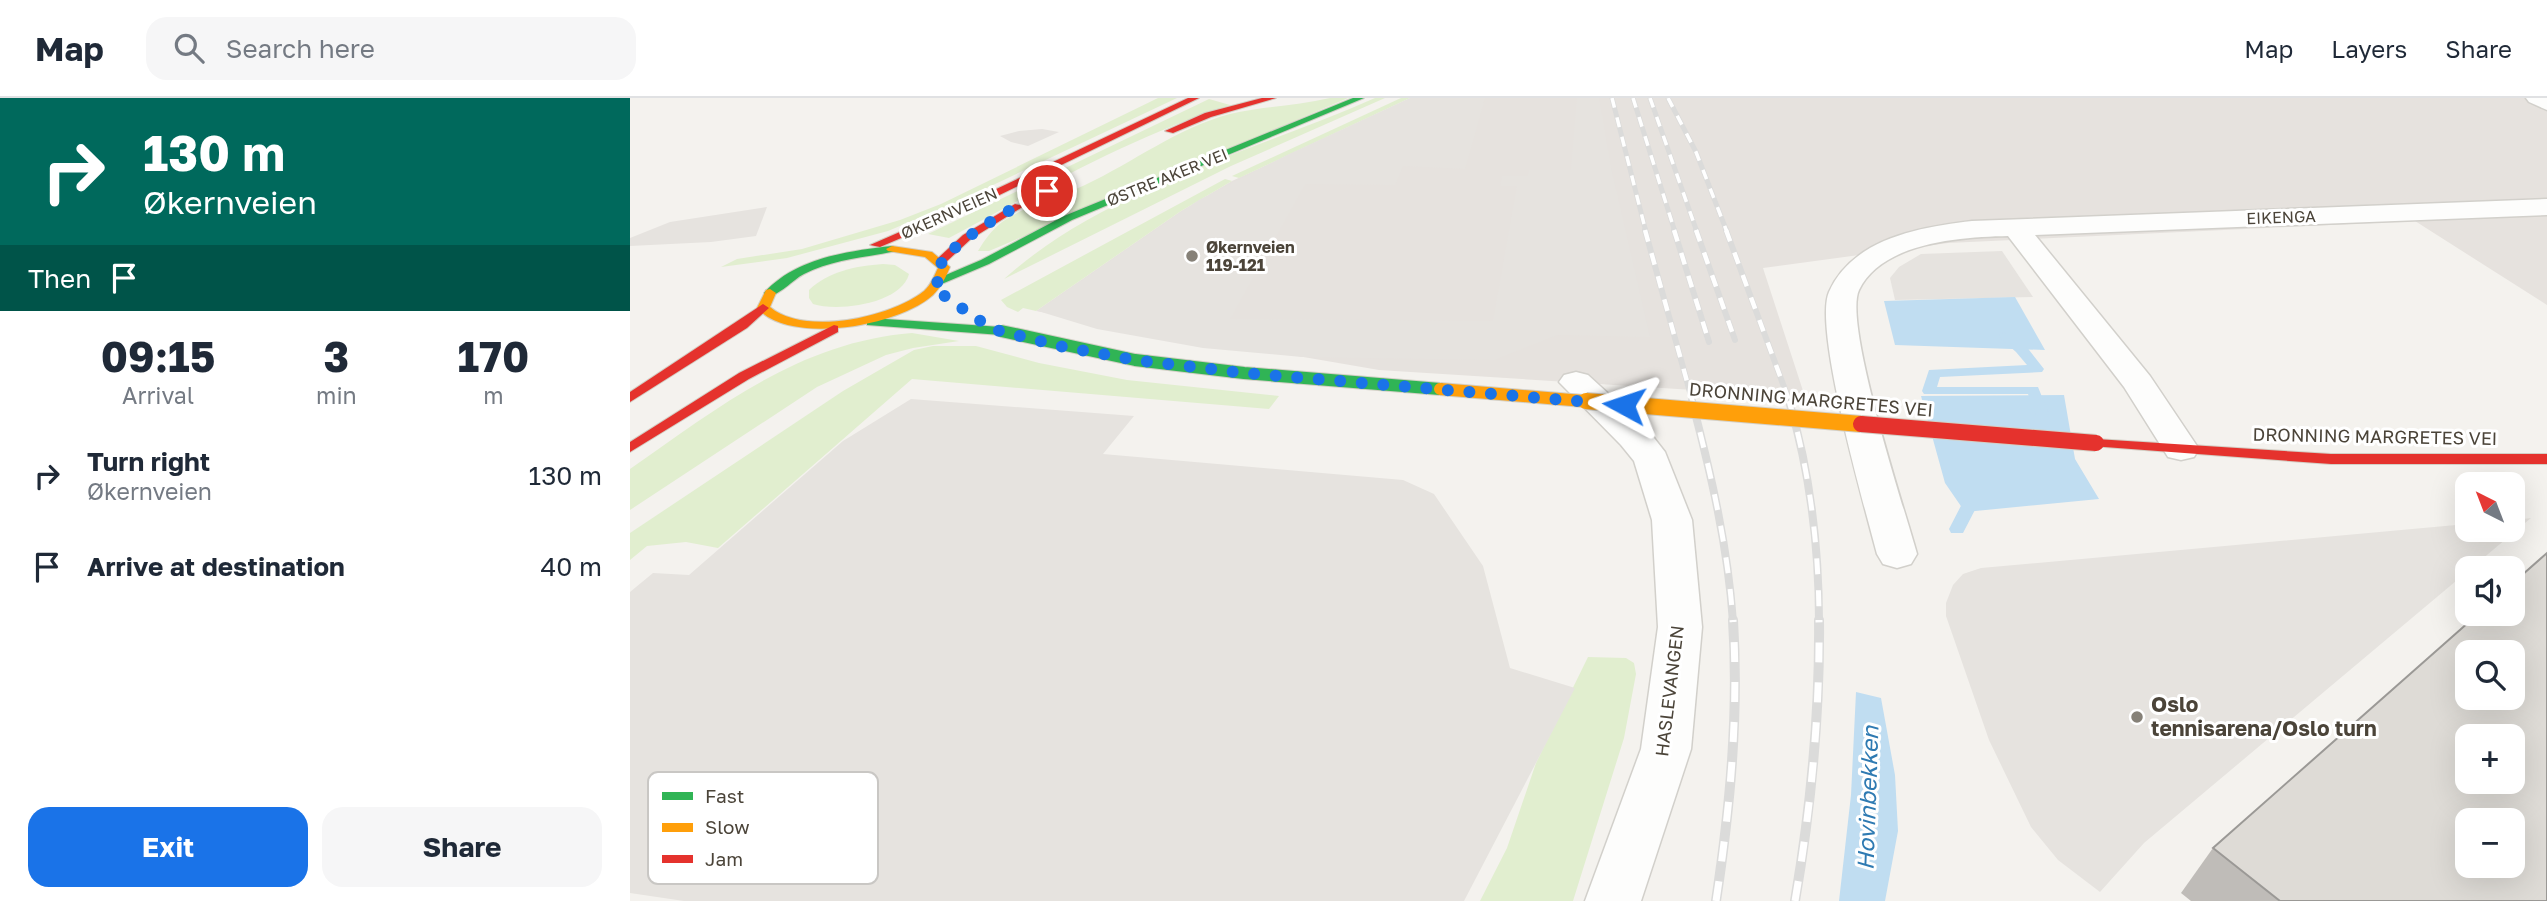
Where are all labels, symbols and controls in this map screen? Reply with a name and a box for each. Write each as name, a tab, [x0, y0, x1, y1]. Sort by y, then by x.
search box	[146, 17, 636, 80]
text: Map	[35, 29, 104, 68]
icon: search	[170, 29, 208, 67]
text: Search here	[226, 33, 375, 64]
text: Map	[2244, 34, 2293, 63]
text: Layers	[2331, 34, 2407, 63]
text: Share	[2445, 34, 2512, 63]
text: 130 m	[143, 123, 285, 182]
icon: right	[28, 126, 119, 217]
street label: ØSTRE AKER VEI	[1104, 144, 1230, 210]
pin	[1017, 161, 1077, 221]
icon: arrive	[1028, 172, 1066, 210]
text: Økernveien	[143, 183, 317, 221]
street label: ØKERNVEIEN	[898, 183, 1000, 243]
street label: EIKENGA	[2246, 206, 2316, 228]
place label: Økernveien 119-121	[1206, 237, 1295, 275]
marker: Økernveien 119-121	[1184, 248, 1200, 264]
icon: arrive	[105, 259, 143, 297]
text: Then	[28, 263, 91, 294]
text: 09:15	[101, 331, 215, 381]
text: 3	[324, 331, 349, 381]
text: 170	[457, 331, 529, 381]
position arrow	[1587, 368, 1661, 442]
street label: DRONNING MARGRETES VEI	[1688, 377, 1934, 421]
text: Arrival	[122, 381, 194, 409]
text: min	[316, 381, 357, 409]
text: m	[483, 381, 504, 409]
street label: DRONNING MARGRETES VEI	[2252, 423, 2498, 449]
text: Turn right	[87, 446, 210, 477]
icon: right	[28, 457, 66, 495]
text: 130 m	[529, 460, 602, 491]
north arrow	[2455, 472, 2525, 542]
map controls	[2455, 472, 2525, 878]
text: Økernveien	[87, 477, 212, 505]
icon: arrive	[28, 548, 66, 586]
text: Arrive at destination	[87, 551, 345, 582]
text: 40 m	[541, 551, 602, 582]
button: sound	[2455, 556, 2525, 626]
street label: HASLEVANGEN	[1650, 624, 1688, 758]
button: search	[2455, 640, 2525, 710]
place label: Oslo tennisarena/Oslo turn	[2151, 691, 2377, 741]
marker: Oslo tennisarena/Oslo turn	[2129, 709, 2145, 725]
water label: Hovinbekken	[1850, 724, 1884, 871]
button: +	[2455, 724, 2525, 794]
legend	[648, 772, 878, 884]
text: Fast	[705, 784, 744, 807]
button: Exit	[28, 807, 308, 887]
button: Share	[322, 807, 602, 887]
button: −	[2455, 808, 2525, 878]
text: Slow	[705, 815, 750, 838]
text: Jam	[705, 847, 743, 870]

